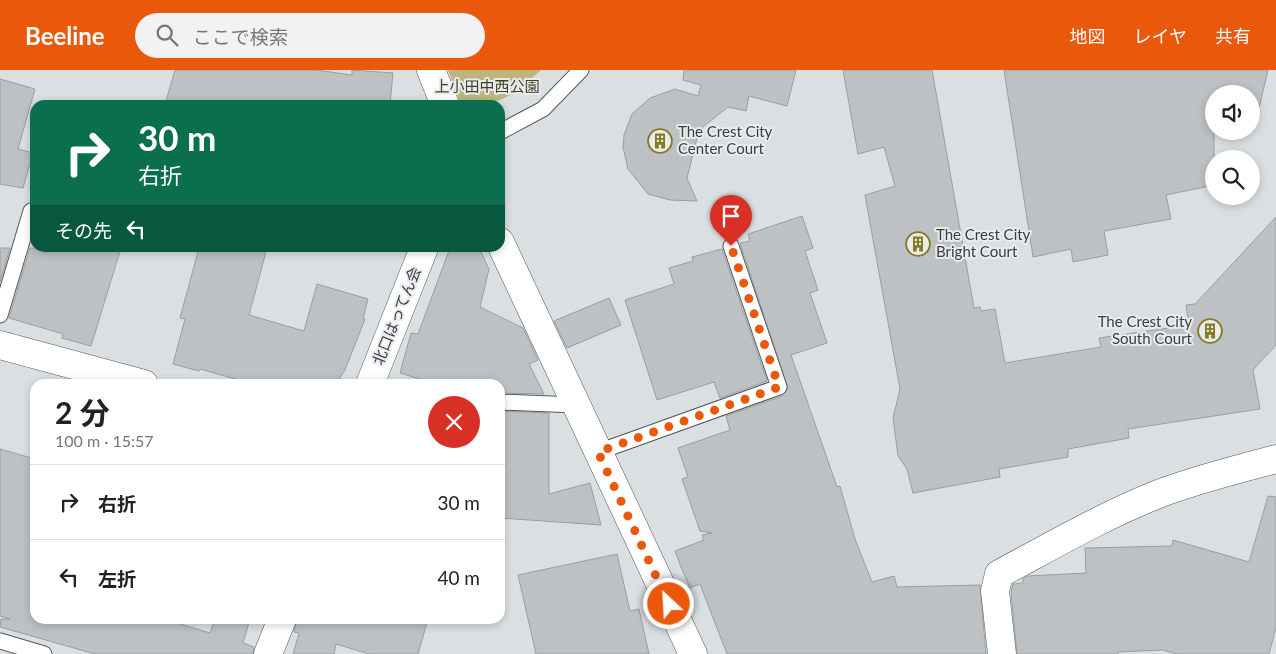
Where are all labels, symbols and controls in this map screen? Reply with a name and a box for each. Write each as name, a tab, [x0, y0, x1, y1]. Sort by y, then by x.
search box	[135, 13, 485, 58]
text: Beeline	[25, 21, 105, 50]
icon: search	[153, 21, 181, 49]
text: ここで検索	[193, 25, 288, 48]
text: 地図	[1070, 25, 1106, 47]
text: レイヤ	[1134, 25, 1187, 47]
text: 共有	[1215, 25, 1251, 47]
park label: 上小田中西公園	[434, 77, 540, 95]
map controls	[1205, 85, 1260, 205]
button: sound	[1205, 85, 1260, 140]
text: 30 m	[138, 116, 216, 158]
icon: right	[55, 120, 120, 185]
place label: The Crest City Center Court	[678, 122, 773, 157]
building icon: The Crest City Center Court	[647, 128, 673, 154]
button: search	[1205, 150, 1260, 205]
text: 右折	[138, 162, 182, 189]
pin	[710, 195, 752, 246]
icon: arrive	[717, 202, 745, 230]
icon: left	[122, 215, 150, 243]
text: その先	[55, 219, 112, 242]
place label: The Crest City Bright Court	[936, 225, 1031, 260]
building icon: The Crest City Bright Court	[905, 231, 931, 257]
street label: 北口はってん会	[368, 264, 424, 367]
place label: The Crest City South Court	[1098, 312, 1193, 347]
building icon: The Crest City South Court	[1197, 318, 1223, 344]
text: 2 分	[55, 394, 110, 430]
button: close	[428, 396, 480, 448]
text: 100 m · 15:57	[55, 431, 154, 450]
icon: right	[55, 488, 83, 516]
text: 30 m	[437, 491, 480, 514]
text: 右折	[98, 492, 136, 515]
icon: left	[55, 563, 83, 591]
text: 40 m	[437, 566, 480, 589]
text: 左折	[98, 567, 136, 590]
position arrow	[642, 577, 694, 629]

